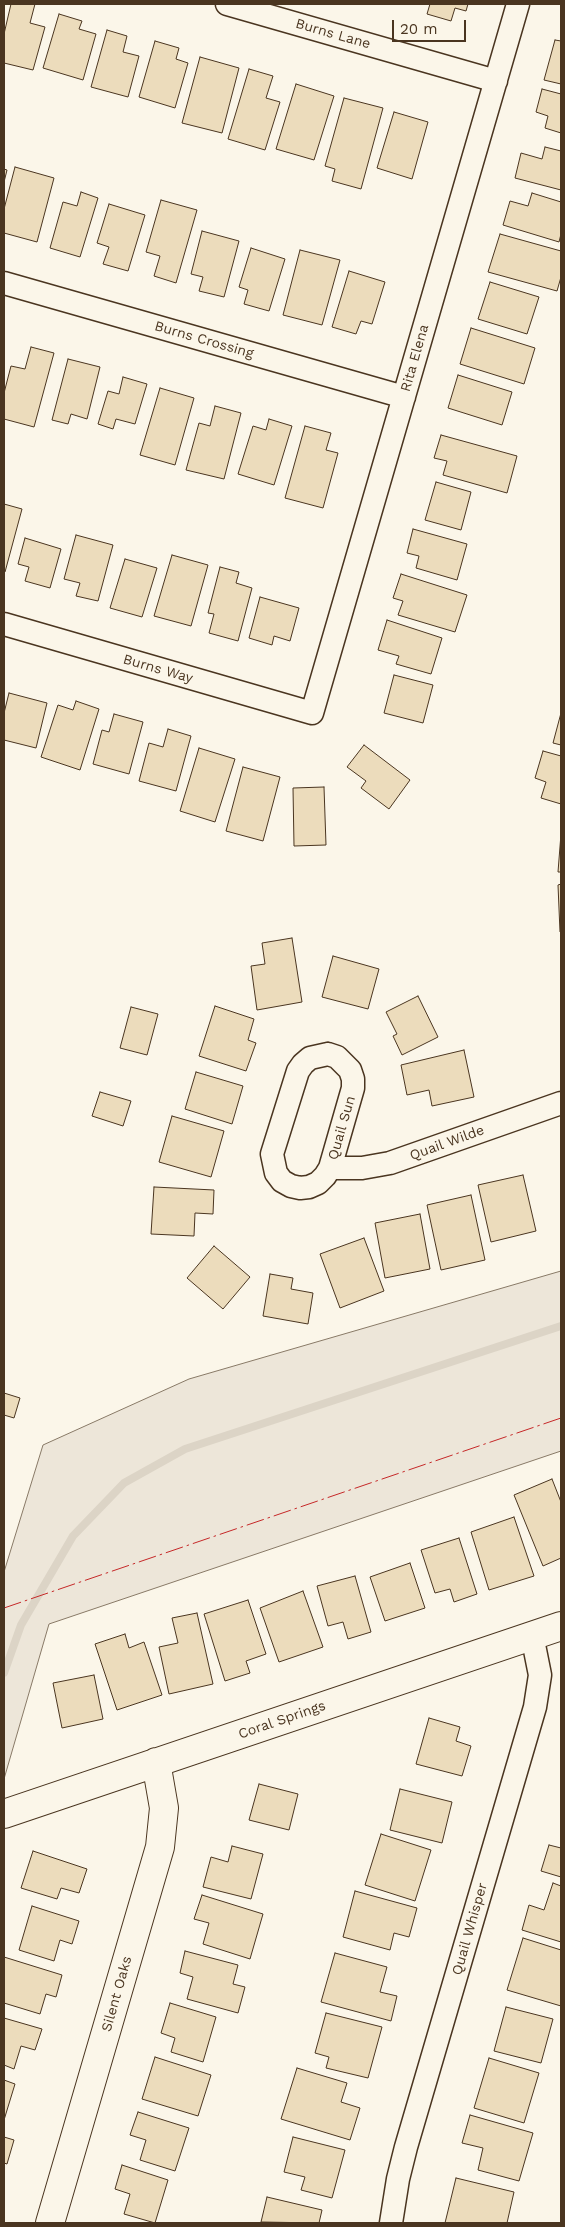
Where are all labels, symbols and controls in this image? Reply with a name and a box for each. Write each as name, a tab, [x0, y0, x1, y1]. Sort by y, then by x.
scale bar	[395, 10, 469, 42]
street label: Burns Lane	[294, 15, 372, 53]
text: 20 m	[400, 20, 438, 38]
street label: Burns Crossing	[152, 318, 256, 362]
street label: Rita Elena	[397, 322, 433, 394]
street label: Burns Way	[121, 651, 195, 687]
street label: Quail Sun	[325, 1094, 359, 1162]
street label: Quail Wilde	[407, 1122, 487, 1164]
street label: Coral Springs	[236, 1697, 328, 1743]
street label: Quail Whisper	[449, 1881, 491, 1977]
street label: Silent Oaks	[98, 1954, 136, 2034]

